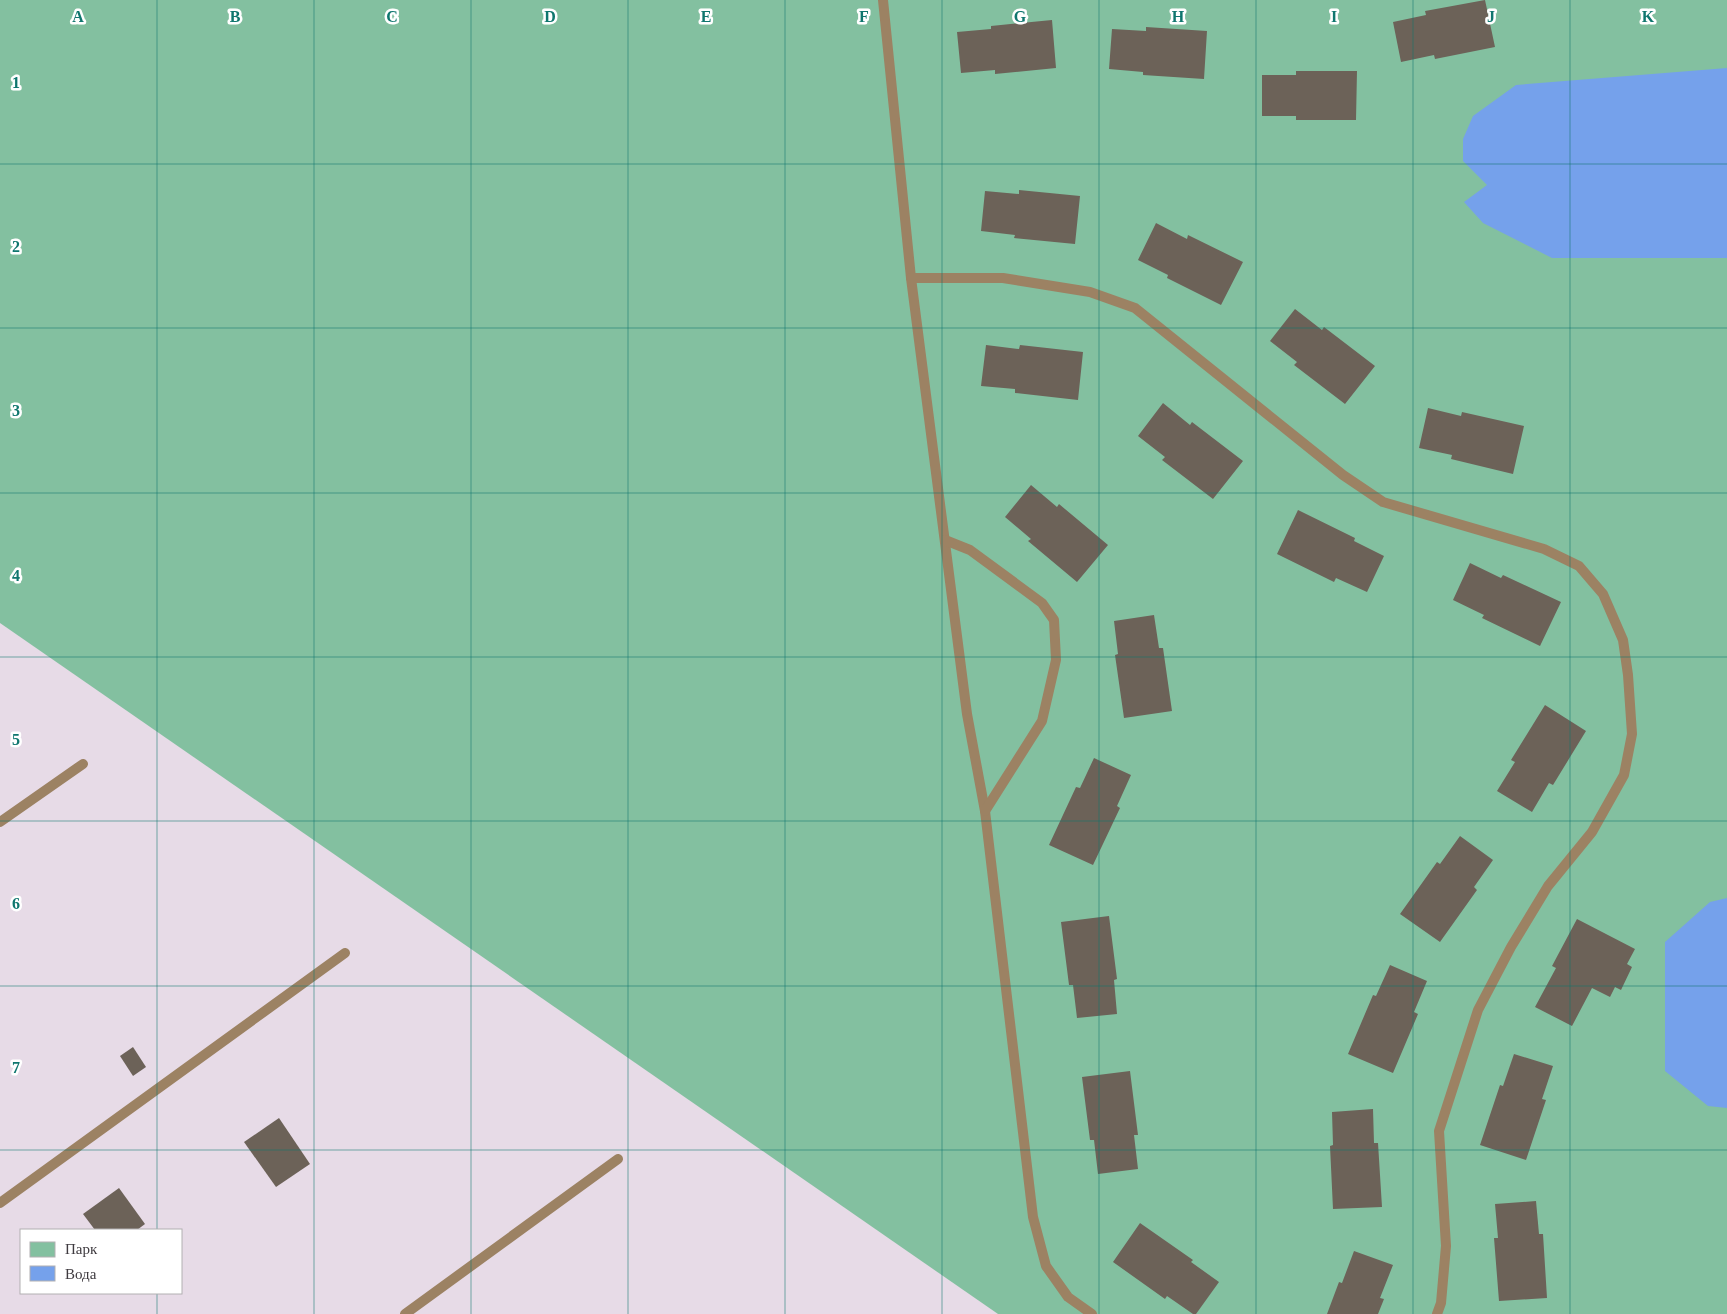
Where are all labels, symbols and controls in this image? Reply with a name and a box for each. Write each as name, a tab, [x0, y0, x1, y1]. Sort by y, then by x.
text: A	[72, 8, 84, 25]
text: B	[230, 8, 241, 25]
text: C	[386, 8, 398, 25]
text: D	[544, 8, 556, 25]
text: E	[701, 8, 711, 25]
text: F	[859, 8, 869, 25]
text: G	[1014, 8, 1027, 25]
text: H	[1172, 8, 1185, 25]
text: I	[1331, 8, 1337, 25]
text: J	[1487, 8, 1495, 25]
text: K	[1642, 8, 1655, 25]
text: 1	[12, 74, 20, 91]
text: 2	[12, 238, 20, 255]
text: 3	[12, 402, 20, 419]
text: 4	[12, 567, 20, 584]
text: 5	[12, 731, 20, 748]
text: 6	[12, 895, 20, 912]
text: 7	[12, 1059, 20, 1076]
legend	[20, 1229, 182, 1294]
text: Парк	[65, 1241, 98, 1257]
text: Вода	[65, 1266, 97, 1282]

